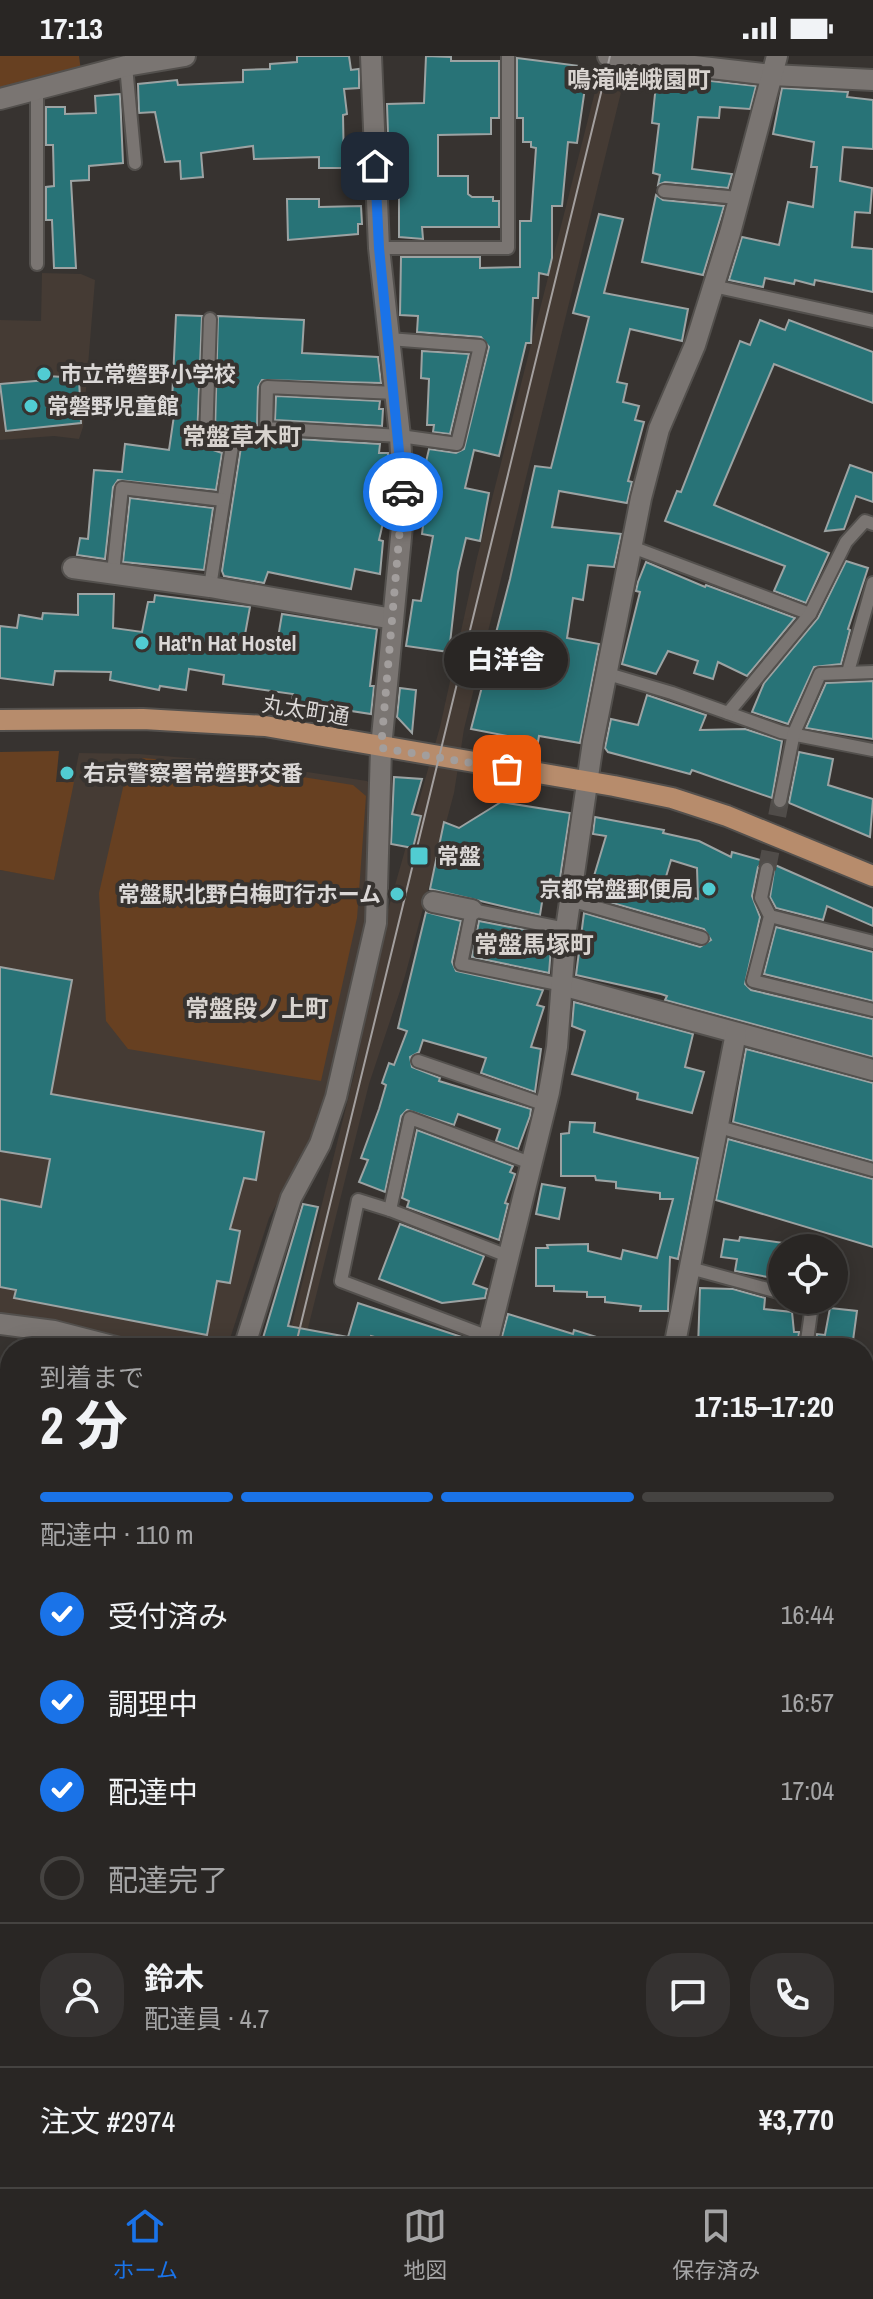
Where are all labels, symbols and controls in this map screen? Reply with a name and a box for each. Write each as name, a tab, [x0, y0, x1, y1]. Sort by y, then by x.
text: 17:13	[40, 8, 103, 48]
district label: 鳴滝嵯峨園町	[567, 63, 711, 95]
pin	[341, 132, 409, 200]
icon: home	[353, 144, 397, 188]
place label: 市立常磐野小学校	[60, 359, 236, 389]
marker: 市立常磐野小学校	[35, 365, 53, 383]
place label: 常磐野児童館	[47, 391, 179, 421]
marker: 常磐野児童館	[22, 397, 40, 415]
district label: 常盤草木町	[182, 420, 302, 452]
courier	[363, 452, 443, 532]
icon: car	[381, 470, 425, 514]
place label: Hat'n Hat Hostel	[158, 628, 297, 658]
callout: 白洋舎	[445, 633, 569, 689]
marker: Hat'n Hat Hostel	[133, 634, 151, 652]
text: 白洋舎	[467, 642, 545, 677]
street label: 丸太町通	[260, 688, 352, 732]
pin	[473, 735, 541, 803]
icon: bag	[485, 747, 529, 791]
place label: 右京警察署常磐野交番	[83, 758, 303, 788]
marker: 右京警察署常磐野交番	[58, 764, 76, 782]
place label: 常盤	[437, 841, 481, 871]
marker: 常盤	[408, 845, 430, 867]
place label: 京都常盤郵便局	[539, 874, 693, 904]
place label: 常盤駅北野白梅町行ホーム	[118, 879, 381, 909]
marker: 京都常盤郵便局	[700, 880, 718, 898]
marker: 常盤駅北野白梅町行ホーム	[388, 885, 406, 903]
district label: 常盤馬塚町	[474, 928, 594, 960]
district label: 常盤段ノ上町	[185, 992, 329, 1024]
map controls	[768, 1234, 848, 1314]
button: locate	[768, 1234, 848, 1314]
text: 到着まで	[40, 1360, 144, 1395]
text: 17:15–17:20	[695, 1386, 834, 1426]
text: 2 分	[40, 1390, 128, 1460]
text: 配達中 · 110 m	[40, 1517, 193, 1552]
icon: check	[40, 1592, 84, 1636]
text: 受付済み	[108, 1596, 228, 1636]
text: 16:44	[781, 1597, 834, 1632]
icon: check	[40, 1680, 84, 1724]
text: 調理中	[108, 1684, 198, 1724]
text: 16:57	[781, 1685, 834, 1720]
icon: check	[40, 1768, 84, 1812]
text: 配達中	[108, 1772, 198, 1812]
text: 17:04	[781, 1773, 834, 1808]
text: 配達完了	[108, 1860, 228, 1900]
button: person	[40, 1953, 124, 2037]
button: chat	[646, 1953, 730, 2037]
button: phone	[750, 1953, 834, 2037]
text: 鈴木	[144, 1958, 204, 1998]
text: 配達員 · 4.7	[144, 2001, 269, 2036]
text: ¥3,770	[759, 2099, 834, 2139]
text: 注文 #2974	[40, 2101, 175, 2141]
tab: ホーム	[113, 2204, 178, 2285]
tab: 地図	[403, 2204, 447, 2285]
tab: 保存済み	[672, 2204, 760, 2285]

